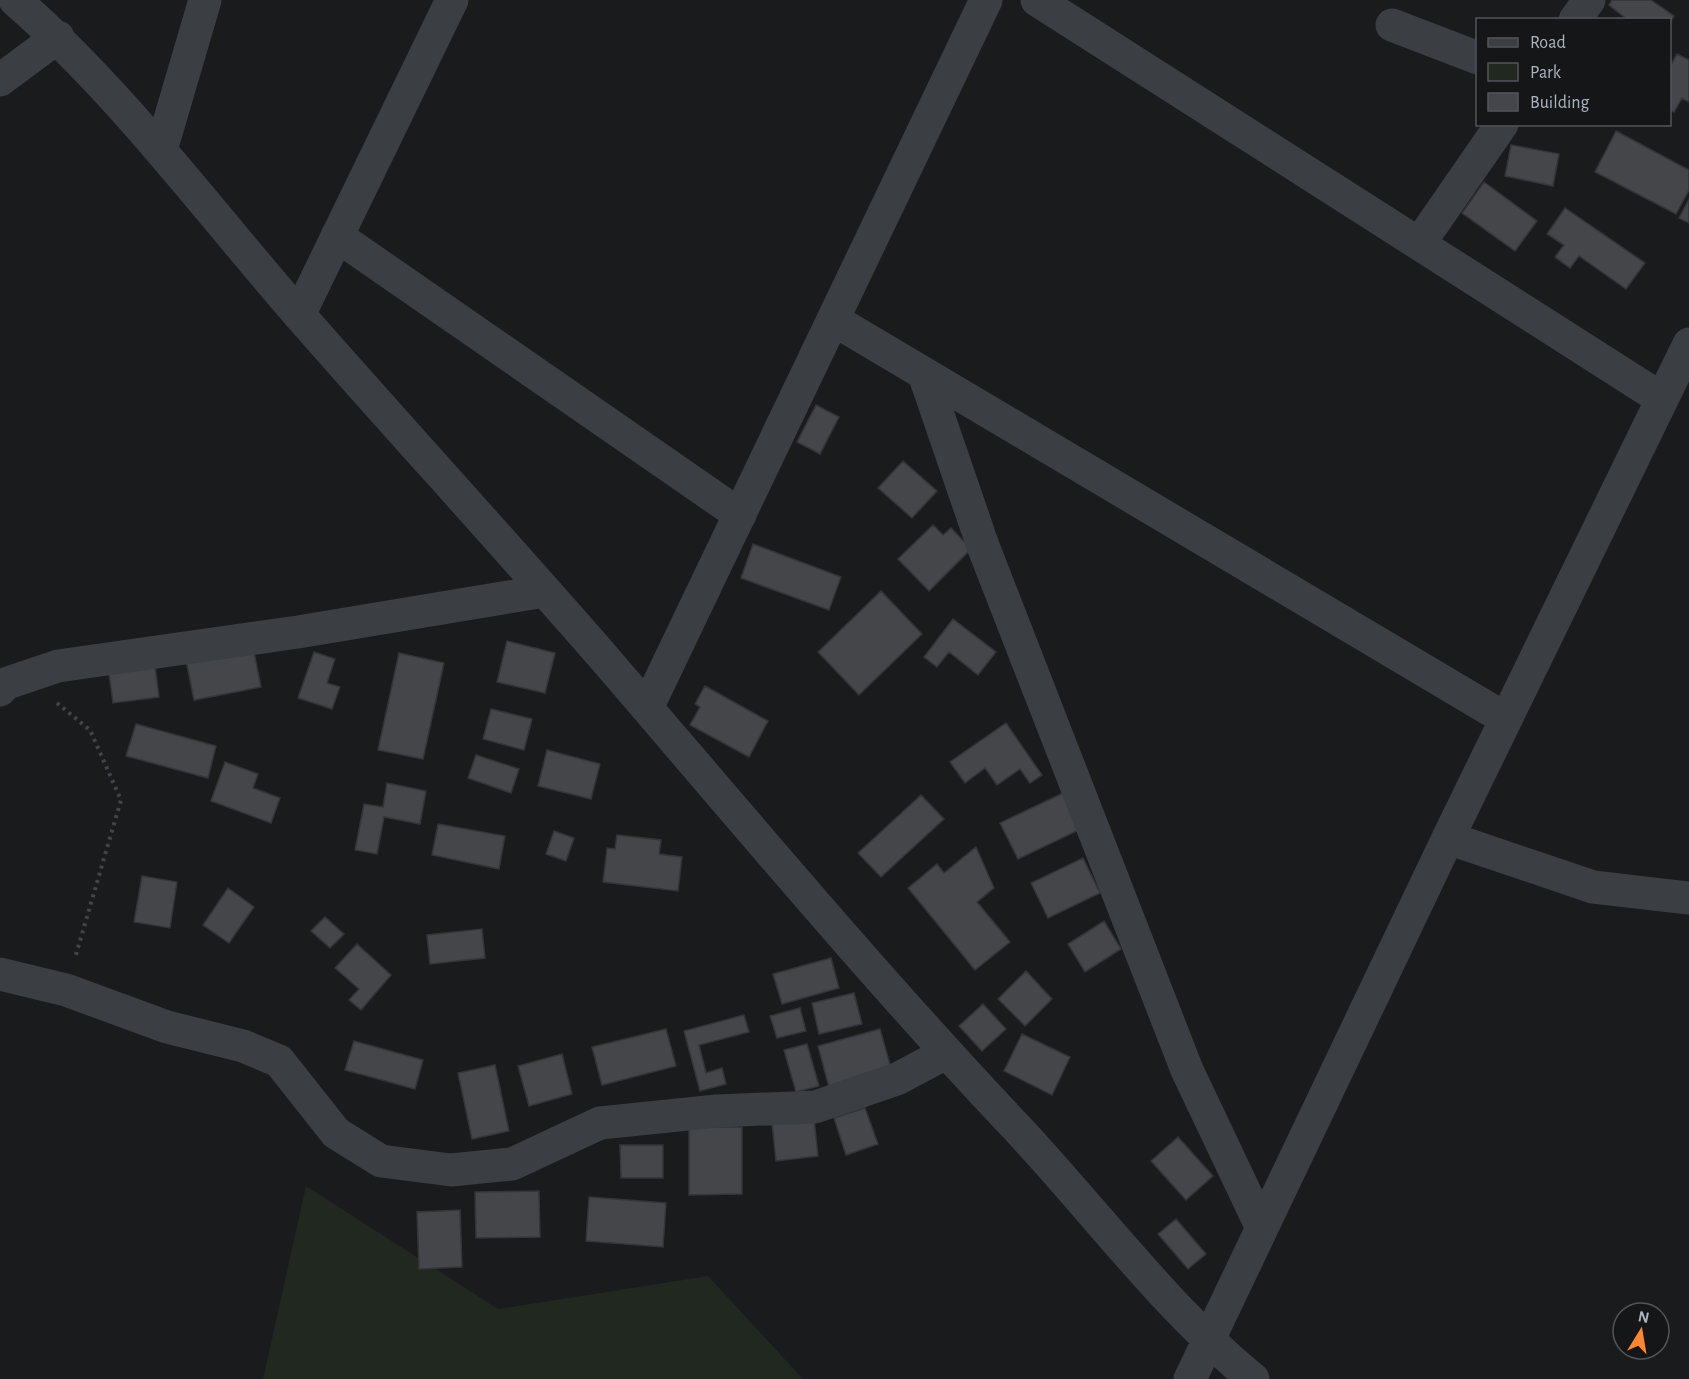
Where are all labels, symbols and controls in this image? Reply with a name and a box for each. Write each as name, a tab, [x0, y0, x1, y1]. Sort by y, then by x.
legend	[1476, 18, 1671, 126]
text: Road	[1530, 34, 1566, 52]
text: Park	[1530, 64, 1562, 82]
text: Building	[1530, 94, 1590, 112]
north arrow	[1611, 1301, 1671, 1361]
text: N	[1637, 1308, 1651, 1326]

